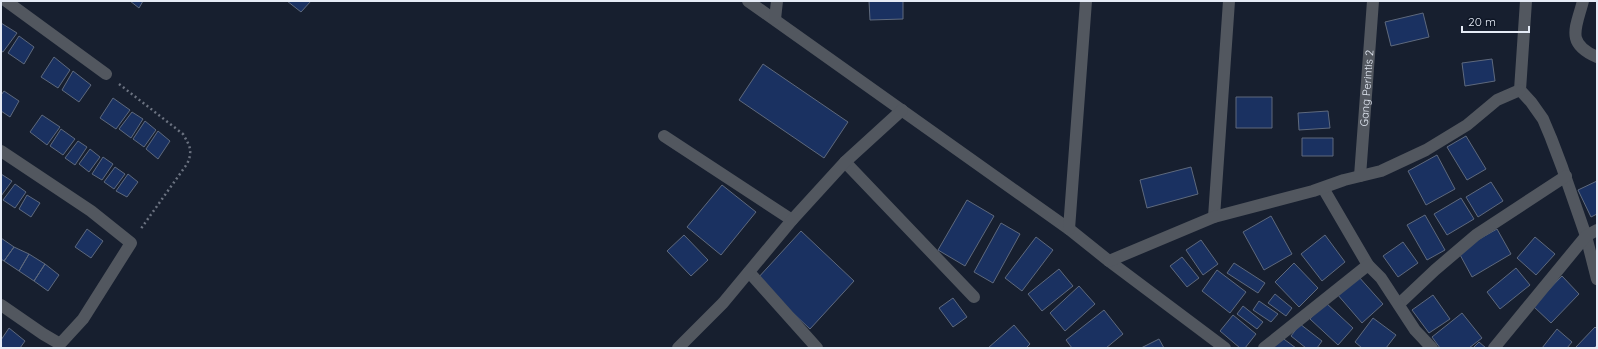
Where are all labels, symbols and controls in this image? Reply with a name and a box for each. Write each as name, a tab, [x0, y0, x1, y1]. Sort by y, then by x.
scale bar	[1462, 8, 1529, 34]
text: 20 m	[1468, 14, 1496, 29]
street label: Gang Perintis 2	[1357, 49, 1376, 127]

